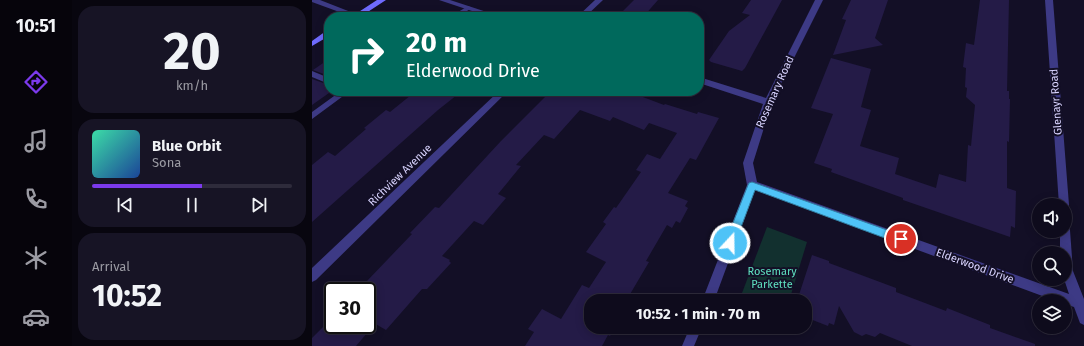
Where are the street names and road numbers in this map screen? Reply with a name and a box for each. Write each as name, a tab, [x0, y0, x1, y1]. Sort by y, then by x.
street label: Rosemary Road	[753, 54, 797, 130]
street label: Glenayr Road	[1047, 68, 1065, 136]
street label: Richview Avenue	[366, 141, 434, 209]
street label: Elderwood Drive	[934, 246, 1016, 286]

